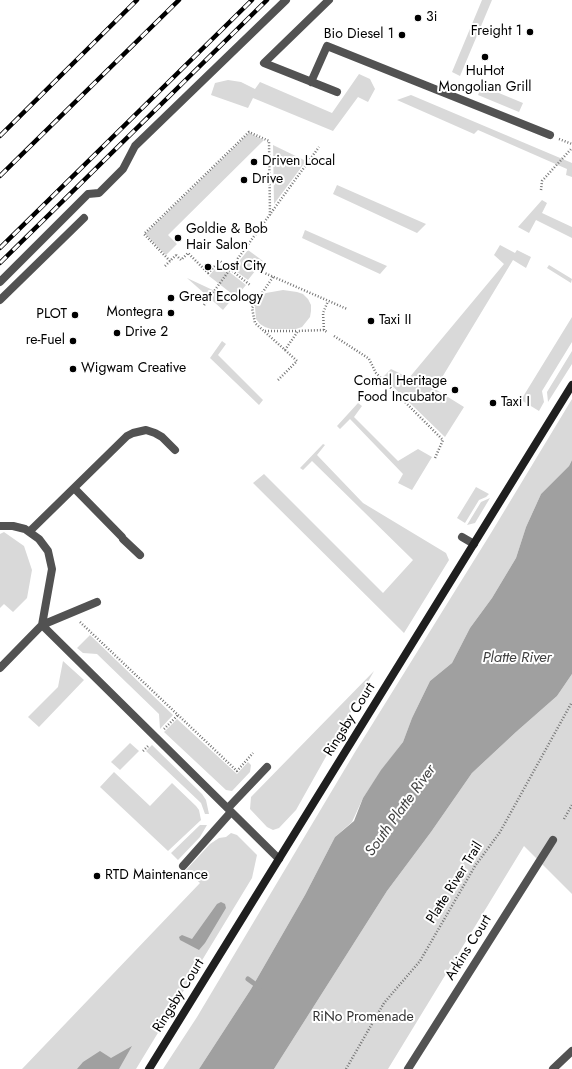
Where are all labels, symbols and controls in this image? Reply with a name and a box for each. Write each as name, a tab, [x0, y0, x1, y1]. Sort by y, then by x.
place label: 3i	[426, 10, 437, 26]
marker: 3i	[413, 13, 423, 23]
place label: Freight 1	[471, 24, 522, 40]
place label: Bio Diesel 1	[324, 27, 394, 43]
marker: Freight 1	[525, 27, 535, 37]
marker: Bio Diesel 1	[397, 30, 407, 40]
marker: HuHot Mongolian Grill	[480, 52, 490, 62]
place label: HuHot Mongolian Grill	[439, 64, 531, 96]
place label: Driven Local	[262, 154, 335, 170]
marker: Driven Local	[249, 157, 259, 167]
place label: Drive	[252, 172, 283, 188]
marker: Drive	[239, 175, 249, 185]
place label: Goldie & Bob Hair Salon	[186, 222, 268, 254]
marker: Goldie & Bob Hair Salon	[173, 233, 183, 243]
place label: Lost City	[216, 259, 266, 275]
marker: Lost City	[203, 262, 213, 272]
place label: Great Ecology	[179, 290, 263, 306]
marker: Great Ecology	[166, 293, 176, 303]
place label: Montegra	[107, 305, 163, 321]
place label: PLOT	[36, 307, 67, 323]
marker: Montegra	[166, 308, 176, 318]
marker: PLOT	[70, 310, 80, 320]
place label: Taxi II	[379, 313, 411, 329]
marker: Taxi II	[366, 316, 376, 326]
place label: Drive 2	[125, 325, 168, 341]
marker: Drive 2	[112, 328, 122, 338]
place label: re-Fuel	[26, 333, 65, 349]
marker: re-Fuel	[68, 336, 78, 346]
place label: Wigwam Creative	[81, 361, 186, 377]
marker: Wigwam Creative	[68, 364, 78, 374]
place label: Comal Heritage Food Incubator	[354, 374, 447, 406]
marker: Comal Heritage Food Incubator	[450, 385, 460, 395]
place label: Taxi I	[501, 395, 530, 411]
marker: Taxi I	[488, 398, 498, 408]
water label: Platte River	[482, 649, 552, 667]
street label: Ringsby Court	[321, 680, 379, 760]
water label: South Platte River	[362, 762, 440, 860]
street label: Platte River Trail	[423, 839, 487, 927]
place label: RTD Maintenance	[105, 868, 208, 884]
marker: RTD Maintenance	[92, 871, 102, 881]
street label: Arkins Court	[442, 912, 496, 984]
street label: Ringsby Court	[150, 956, 208, 1036]
park label: RiNo Promenade	[312, 1010, 414, 1026]

